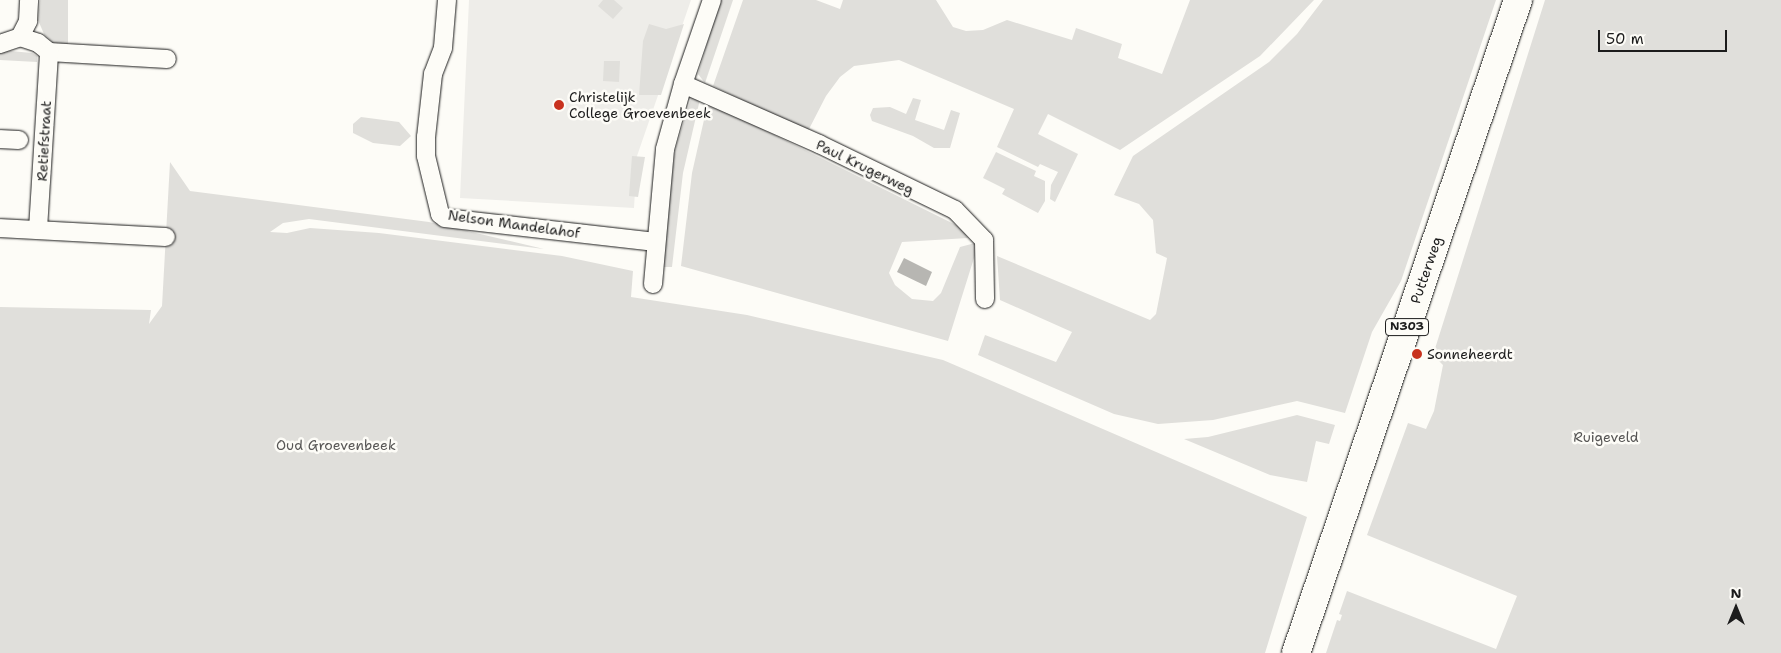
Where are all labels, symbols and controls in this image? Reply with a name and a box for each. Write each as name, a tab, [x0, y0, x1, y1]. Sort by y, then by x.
scale bar	[1601, 20, 1730, 52]
text: 50 m	[1606, 29, 1644, 49]
place label: Christelijk College Groevenbeek	[569, 89, 711, 121]
marker: Christelijk College Groevenbeek	[553, 99, 565, 111]
street label: Retiefstraat	[33, 100, 55, 182]
street label: Paul Krugerweg	[813, 136, 917, 198]
street label: Nelson Mandelahof	[447, 206, 581, 242]
street label: Putterweg	[1407, 234, 1445, 306]
road number: N303	[1384, 318, 1430, 337]
place label: Sonneheerdt	[1427, 346, 1513, 362]
marker: Sonneheerdt	[1411, 348, 1423, 360]
park label: Ruigeveld	[1573, 429, 1639, 445]
park label: Oud Groevenbeek	[276, 437, 396, 453]
north arrow	[1711, 583, 1761, 633]
text: N	[1730, 584, 1742, 602]

